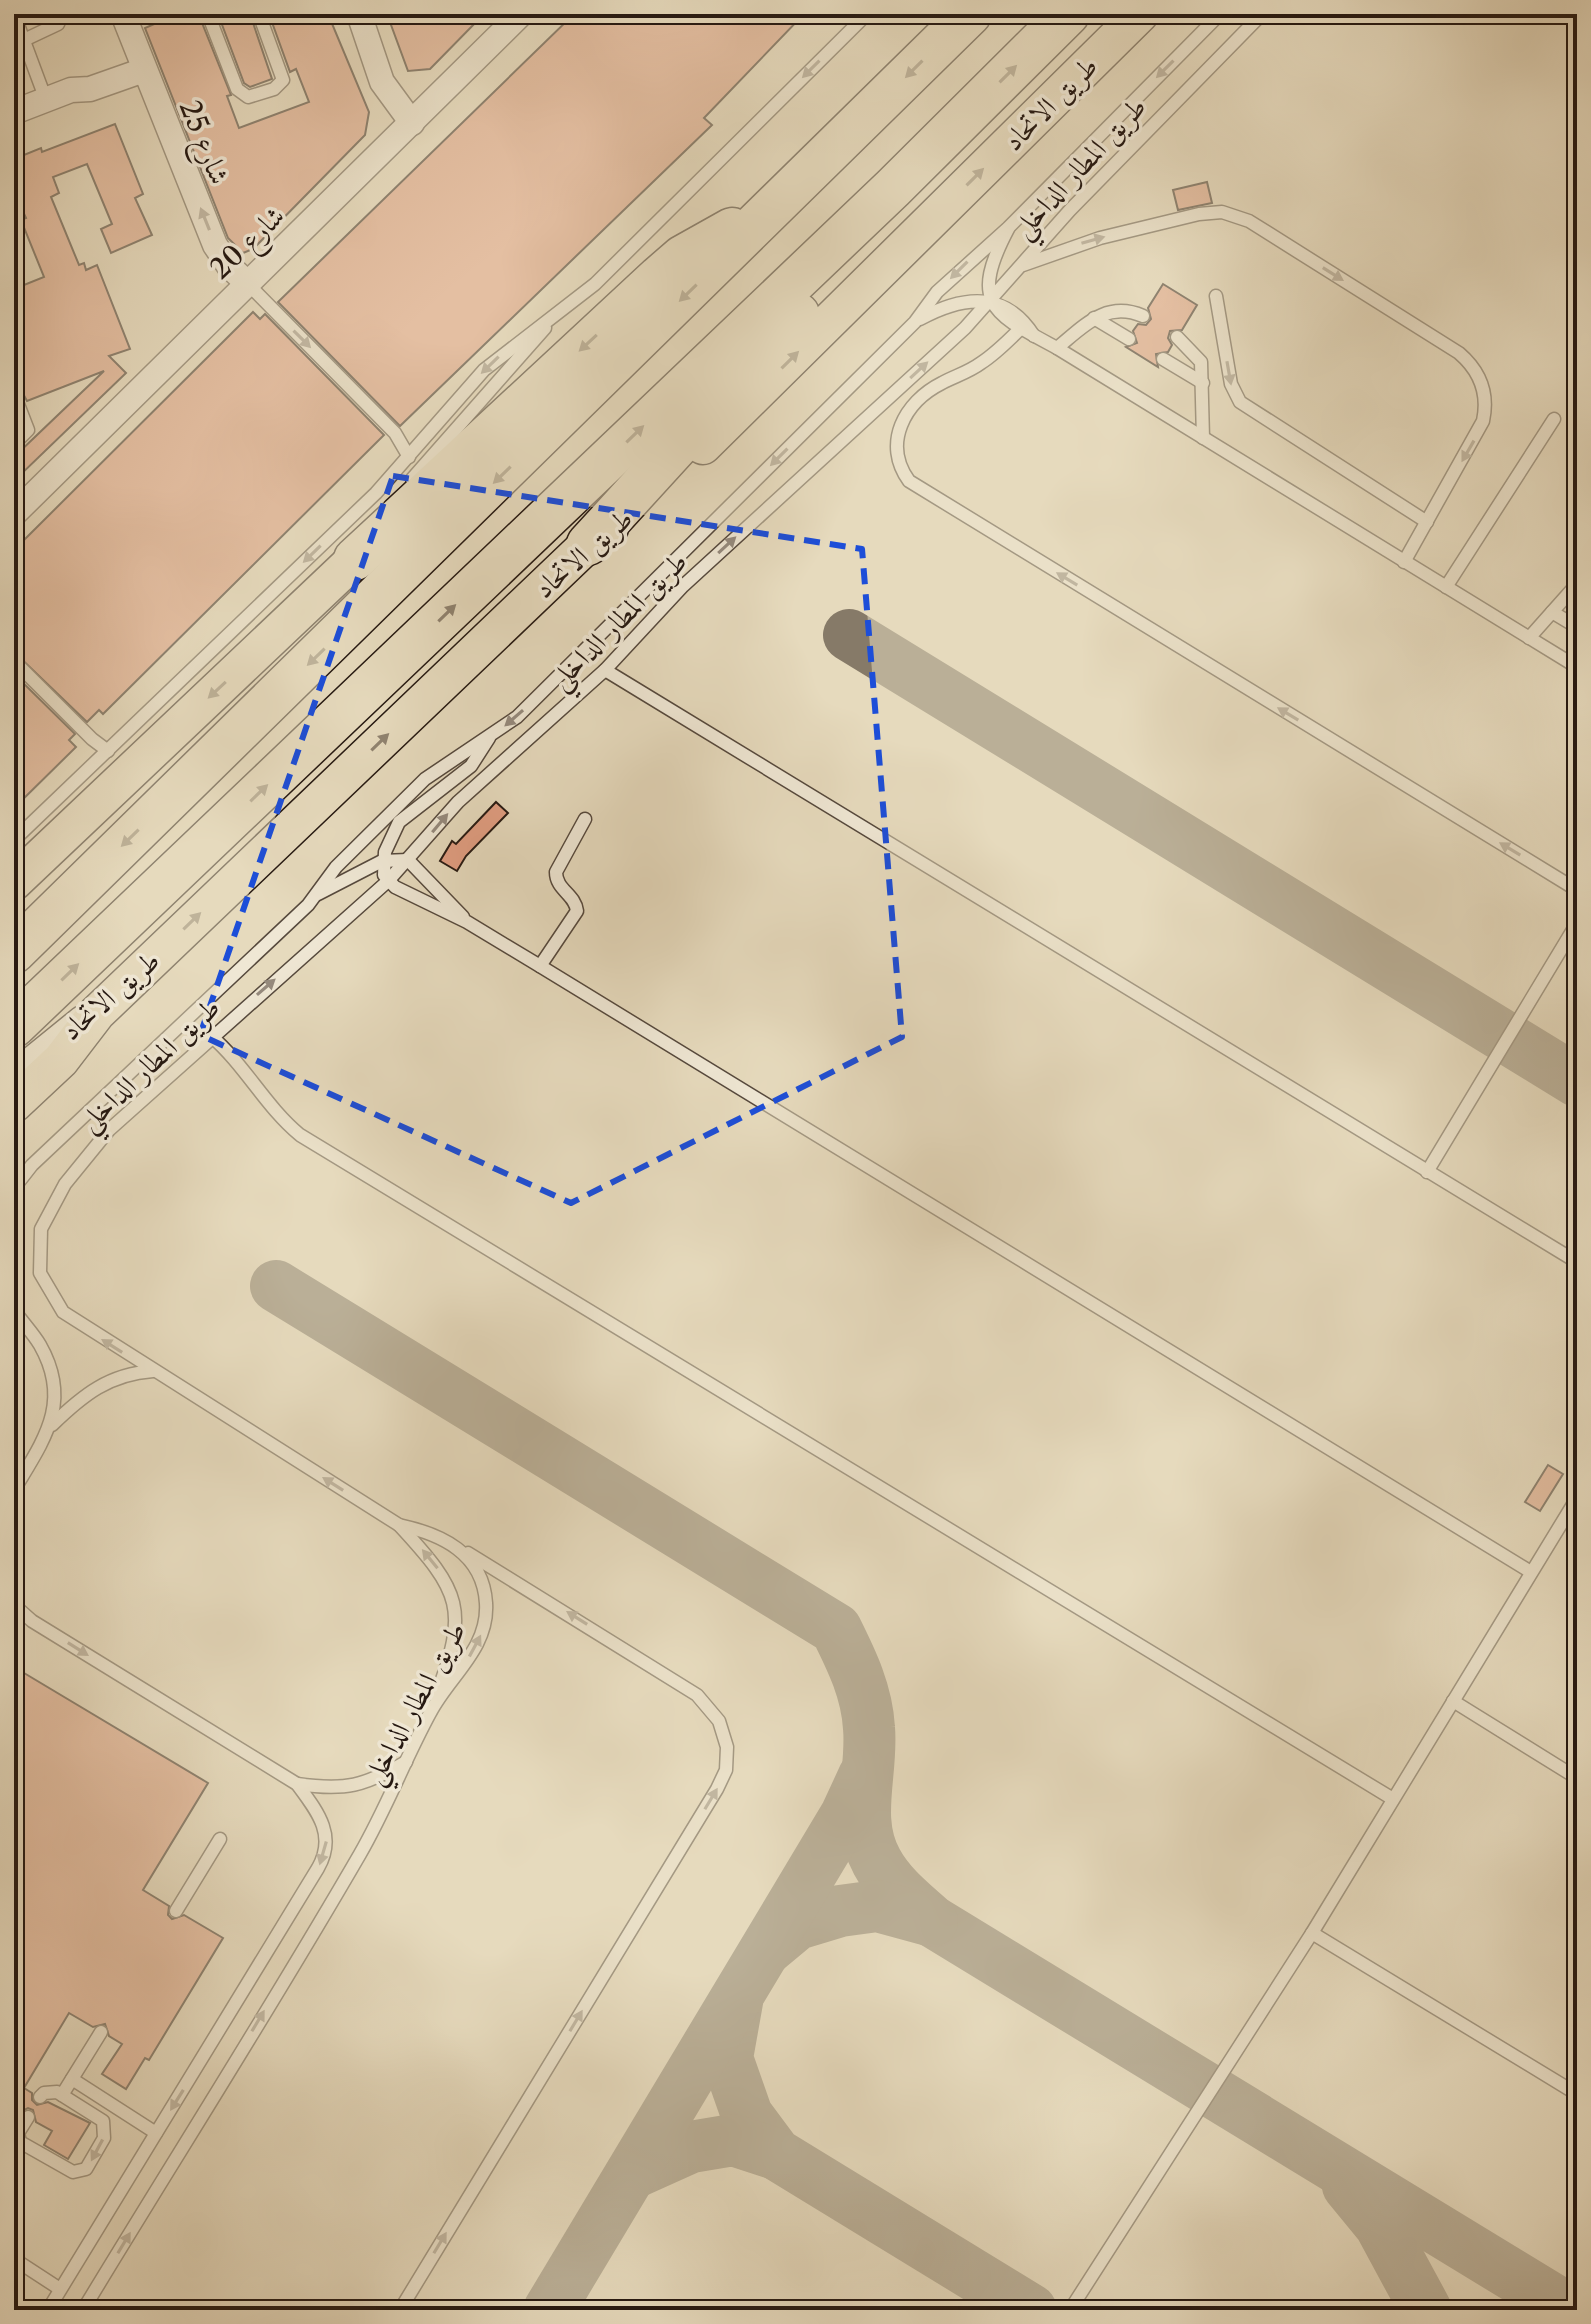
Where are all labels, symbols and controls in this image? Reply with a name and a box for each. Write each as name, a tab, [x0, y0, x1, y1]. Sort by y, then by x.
street label: طريق الاتحاد	[996, 49, 1105, 158]
one-way arrow	[802, 59, 821, 78]
one-way arrow	[905, 59, 924, 78]
one-way arrow	[1156, 60, 1175, 78]
one-way arrow	[998, 65, 1017, 84]
street label: طريق المطار الداخلي	[1005, 89, 1160, 251]
street label: شارع 25	[166, 95, 237, 192]
one-way arrow	[965, 168, 984, 187]
street label: شارع 20	[203, 199, 296, 291]
one-way arrow	[198, 207, 211, 231]
one-way arrow	[1081, 234, 1106, 246]
one-way arrow	[950, 261, 969, 279]
one-way arrow	[1322, 266, 1344, 280]
one-way arrow	[679, 283, 698, 302]
one-way arrow	[292, 329, 311, 348]
one-way arrow	[579, 333, 598, 351]
one-way arrow	[780, 351, 799, 369]
one-way arrow	[480, 355, 499, 373]
one-way arrow	[1224, 360, 1236, 385]
one-way arrow	[909, 361, 928, 379]
one-way arrow	[625, 425, 644, 444]
one-way arrow	[1461, 440, 1475, 463]
one-way arrow	[770, 447, 788, 466]
one-way arrow	[493, 465, 512, 484]
street label: طريق الاتحاد	[527, 501, 640, 606]
one-way arrow	[718, 537, 737, 555]
street label: طريق المطار الداخلي	[542, 544, 701, 703]
one-way arrow	[303, 545, 322, 563]
one-way arrow	[1056, 572, 1078, 586]
one-way arrow	[437, 605, 456, 623]
one-way arrow	[307, 647, 326, 665]
one-way arrow	[208, 680, 227, 698]
one-way arrow	[1277, 707, 1300, 722]
one-way arrow	[504, 709, 524, 726]
one-way arrow	[370, 733, 389, 751]
one-way arrow	[249, 784, 268, 802]
one-way arrow	[431, 813, 448, 833]
one-way arrow	[121, 829, 140, 847]
one-way arrow	[1499, 843, 1521, 857]
one-way arrow	[183, 913, 202, 931]
street label: طريق الاتحاد	[54, 943, 167, 1048]
one-way arrow	[61, 963, 80, 981]
one-way arrow	[256, 979, 276, 996]
street label: طريق المطار الداخلي	[71, 990, 233, 1145]
one-way arrow	[102, 1338, 123, 1353]
one-way arrow	[322, 1477, 344, 1491]
one-way arrow	[423, 1549, 439, 1569]
one-way arrow	[566, 1612, 588, 1626]
street label: طريق المطار الداخلي	[355, 1616, 481, 1795]
one-way arrow	[468, 1635, 481, 1658]
one-way arrow	[67, 1642, 89, 1656]
one-way arrow	[704, 1788, 718, 1810]
one-way arrow	[317, 1841, 329, 1866]
one-way arrow	[251, 2010, 265, 2032]
one-way arrow	[569, 2010, 583, 2032]
one-way arrow	[170, 2089, 184, 2111]
one-way arrow	[90, 2139, 104, 2162]
one-way arrow	[117, 2232, 131, 2254]
one-way arrow	[433, 2232, 447, 2254]

